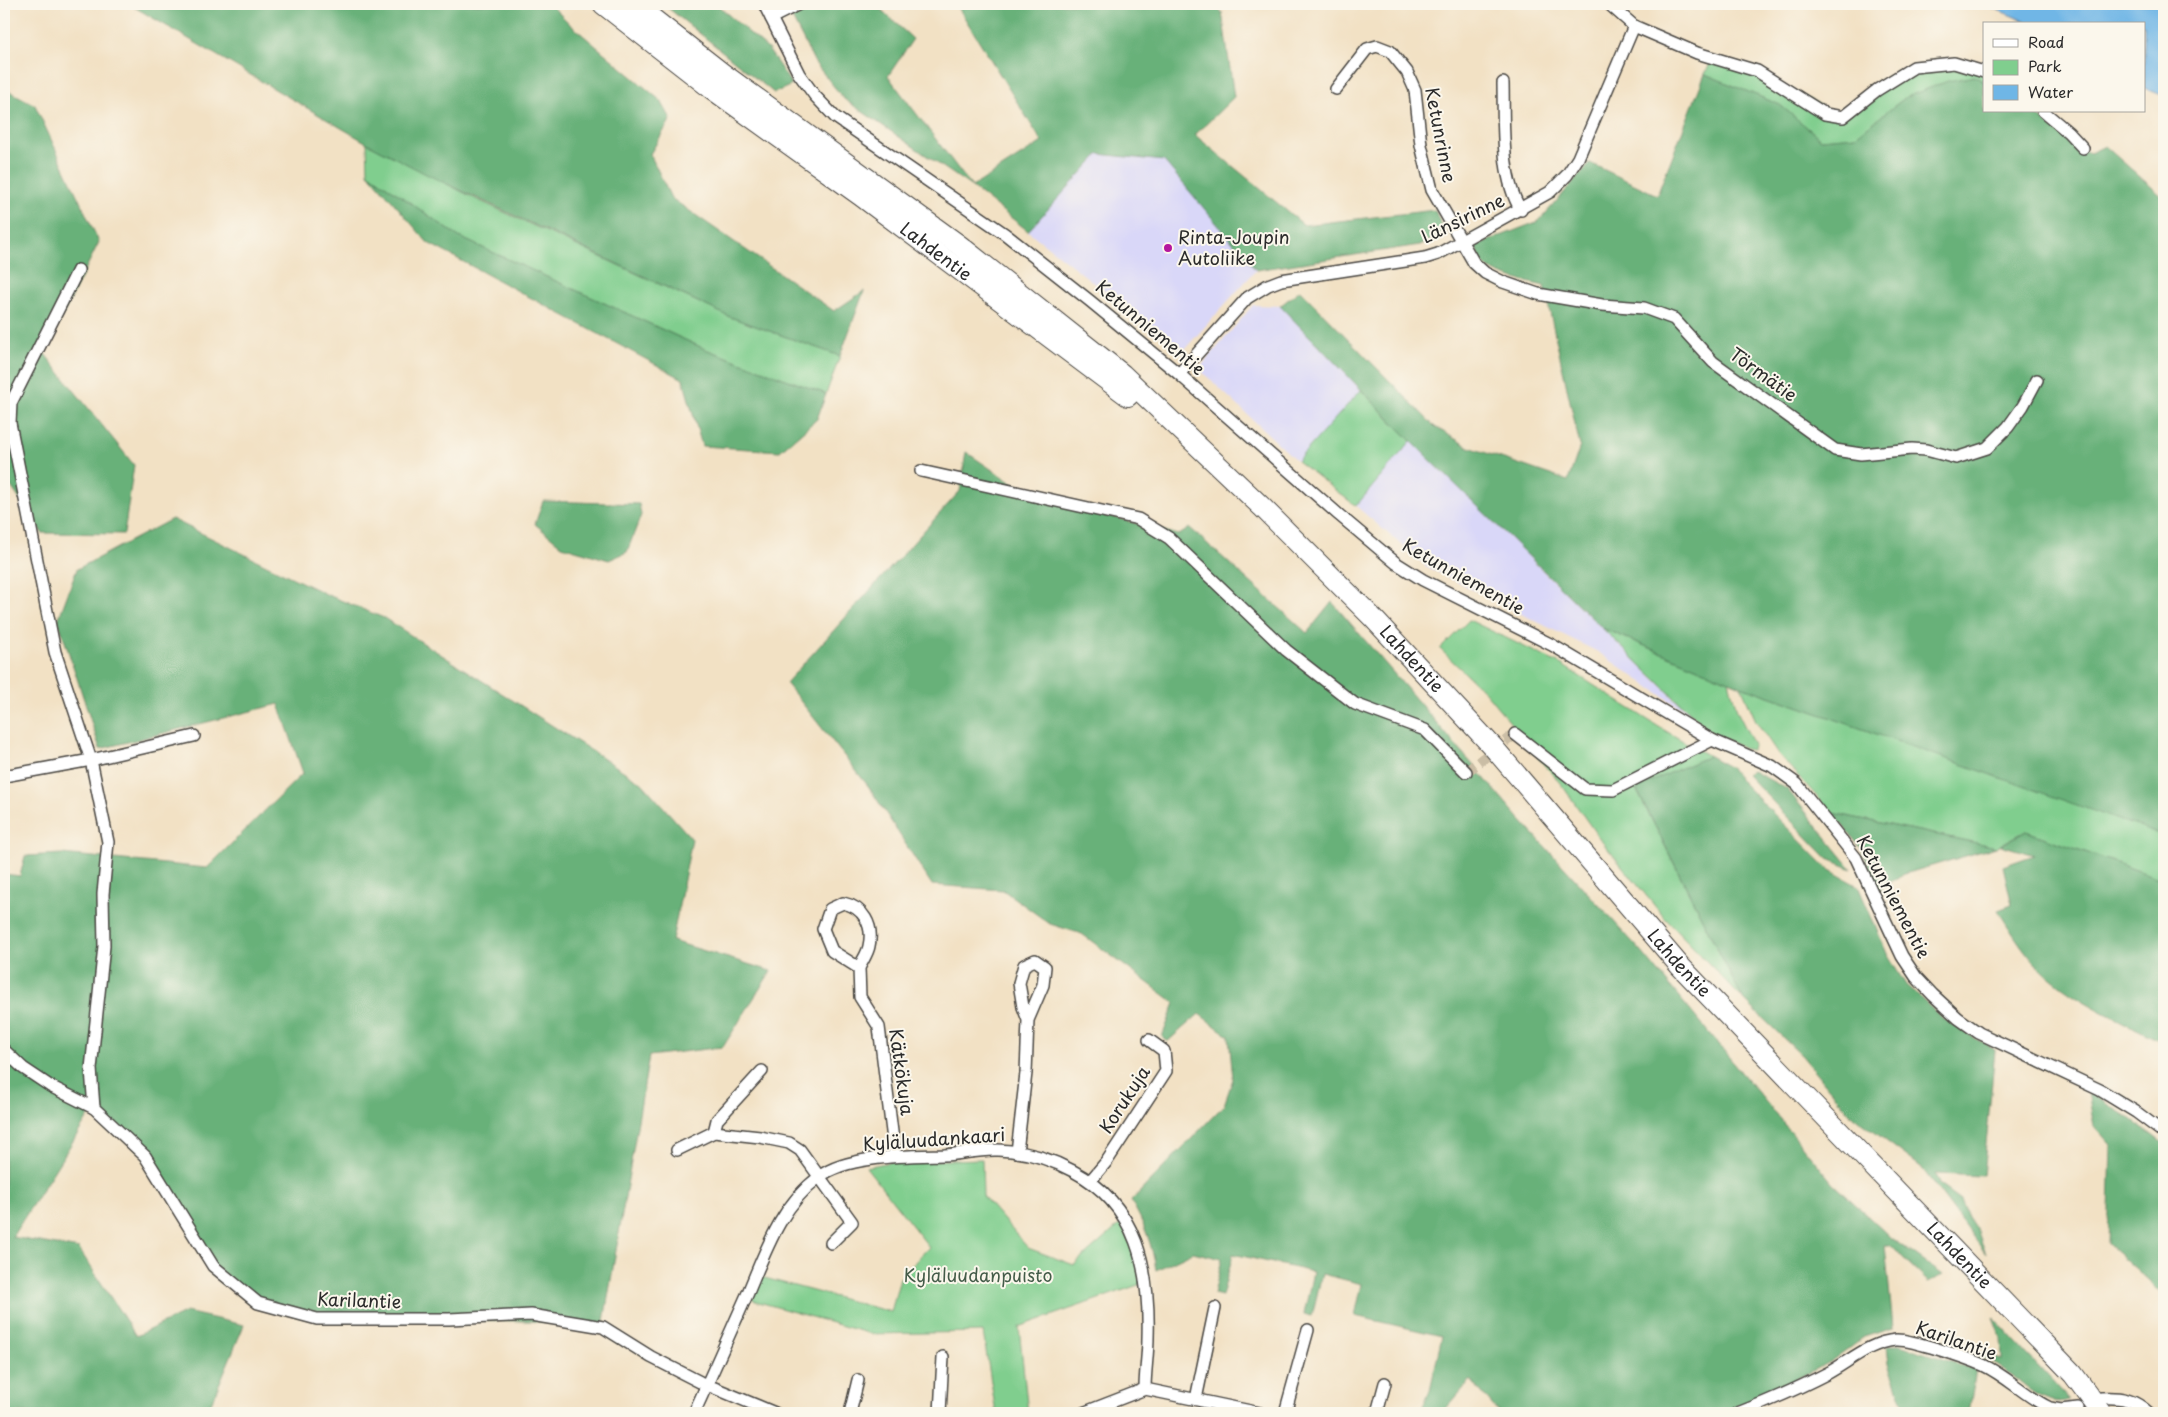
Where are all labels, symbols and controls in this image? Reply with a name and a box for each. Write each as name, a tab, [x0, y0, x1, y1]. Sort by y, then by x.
legend	[1983, 22, 2146, 112]
text: Road	[2028, 30, 2064, 53]
text: Park	[2028, 54, 2062, 77]
text: Water	[2028, 80, 2073, 103]
street label: Ketunrinne	[1419, 85, 1464, 185]
street label: Länsirinne	[1416, 186, 1509, 249]
street label: Lahdentie	[895, 215, 978, 287]
place label: Rinta-Joupin Autoliike	[1178, 223, 1290, 271]
marker: Rinta-Joupin Autoliike	[1162, 242, 1174, 254]
street label: Ketunniementie	[1090, 273, 1212, 381]
street label: Törmätie	[1724, 340, 1803, 408]
street label: Ketunniementie	[1398, 531, 1530, 620]
street label: Lahdentie	[1374, 618, 1451, 698]
street label: Ketunniementie	[1851, 830, 1938, 963]
street label: Lahdentie	[1642, 922, 1718, 1003]
street label: Kätkökuja	[883, 1027, 922, 1118]
street label: Korukuja	[1092, 1059, 1156, 1138]
street label: Kyläluudankaari	[862, 1120, 1006, 1157]
street label: Lahdentie	[1921, 1215, 1999, 1294]
park label: Kyläluudanpuisto	[904, 1261, 1052, 1288]
street label: Karilantie	[316, 1285, 402, 1314]
street label: Karilantie	[1912, 1313, 2001, 1366]

